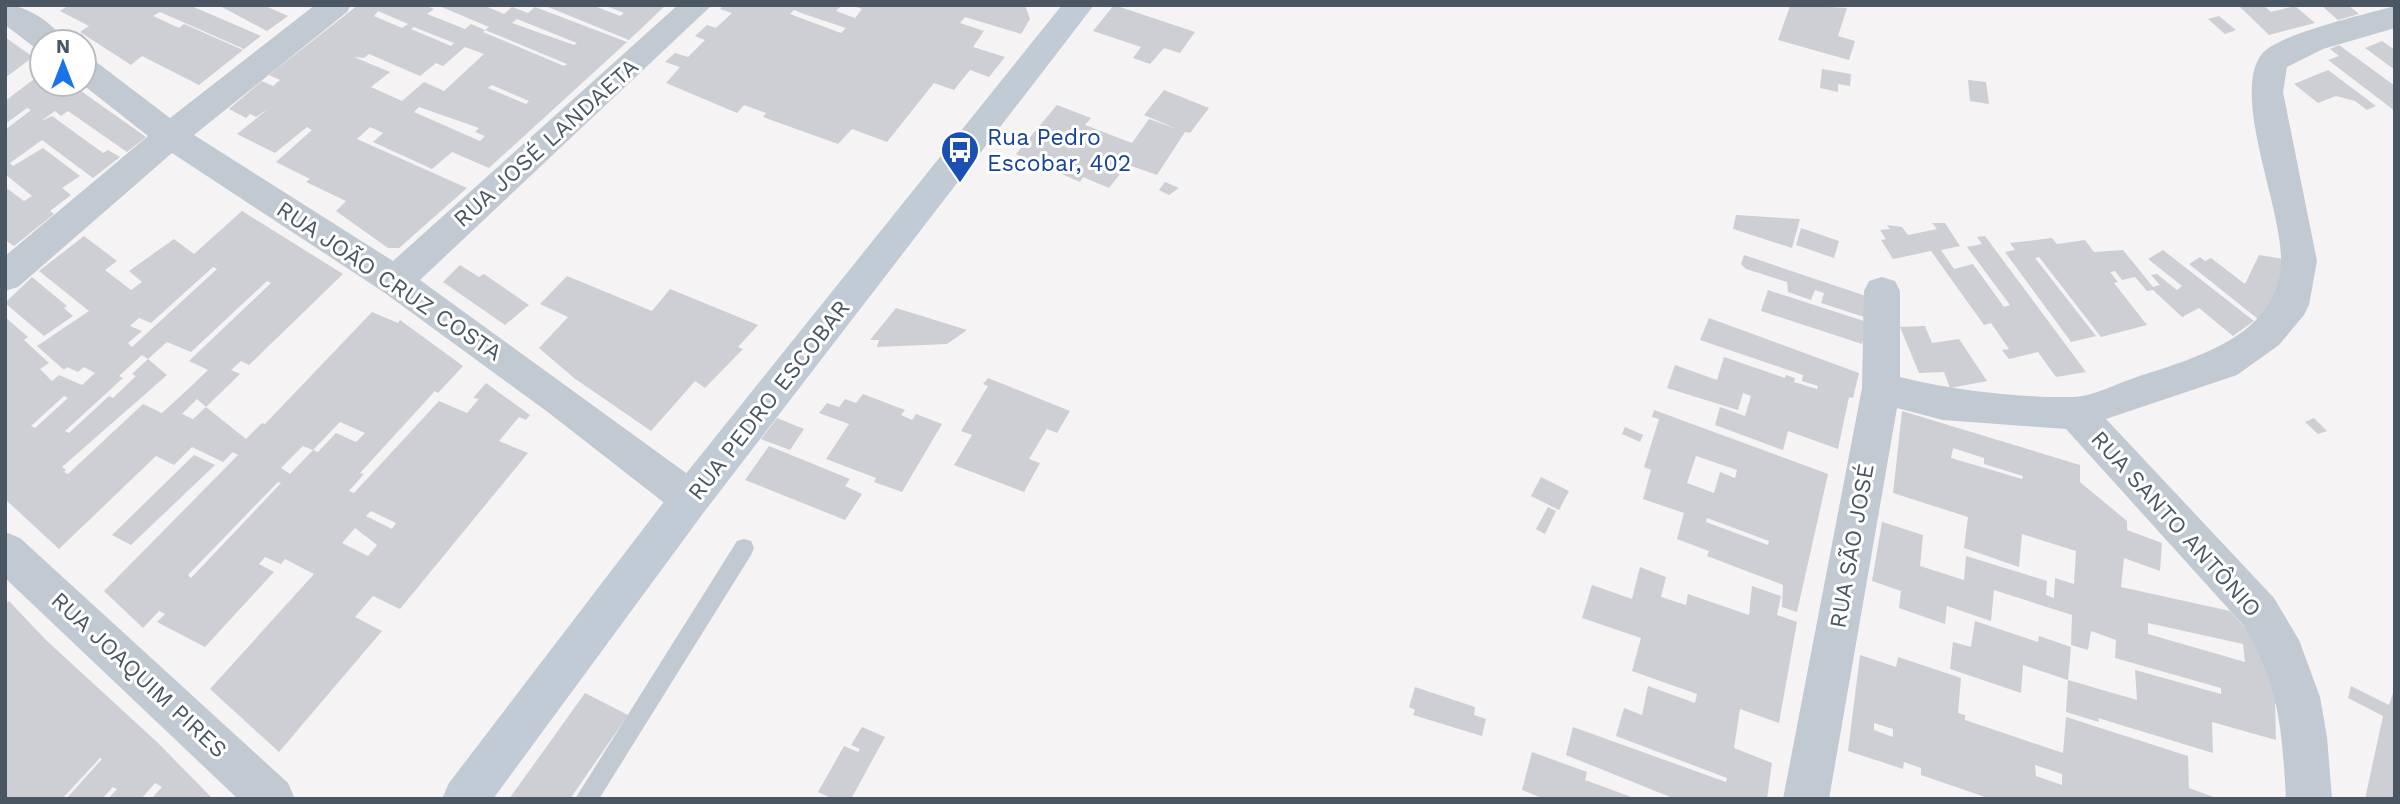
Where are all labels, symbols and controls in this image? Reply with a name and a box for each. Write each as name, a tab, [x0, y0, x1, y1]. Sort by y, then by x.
north arrow	[28, 28, 98, 98]
text: N	[56, 35, 70, 58]
street label: RUA JOSÉ LANDAETA	[448, 53, 644, 233]
place label: Rua Pedro Escobar, 402	[987, 124, 1131, 177]
bus stop icon: Rua Pedro Escobar, 402	[939, 129, 981, 184]
street label: RUA JOÃO CRUZ COSTA	[271, 196, 507, 366]
street label: RUA PEDRO ESCOBAR	[683, 295, 855, 505]
street label: RUA SANTO ANTÔNIO	[2085, 425, 2267, 623]
street label: RUA SÃO JOSÉ	[1824, 462, 1880, 630]
street label: RUA JOAQUIM PIRES	[46, 587, 232, 763]

